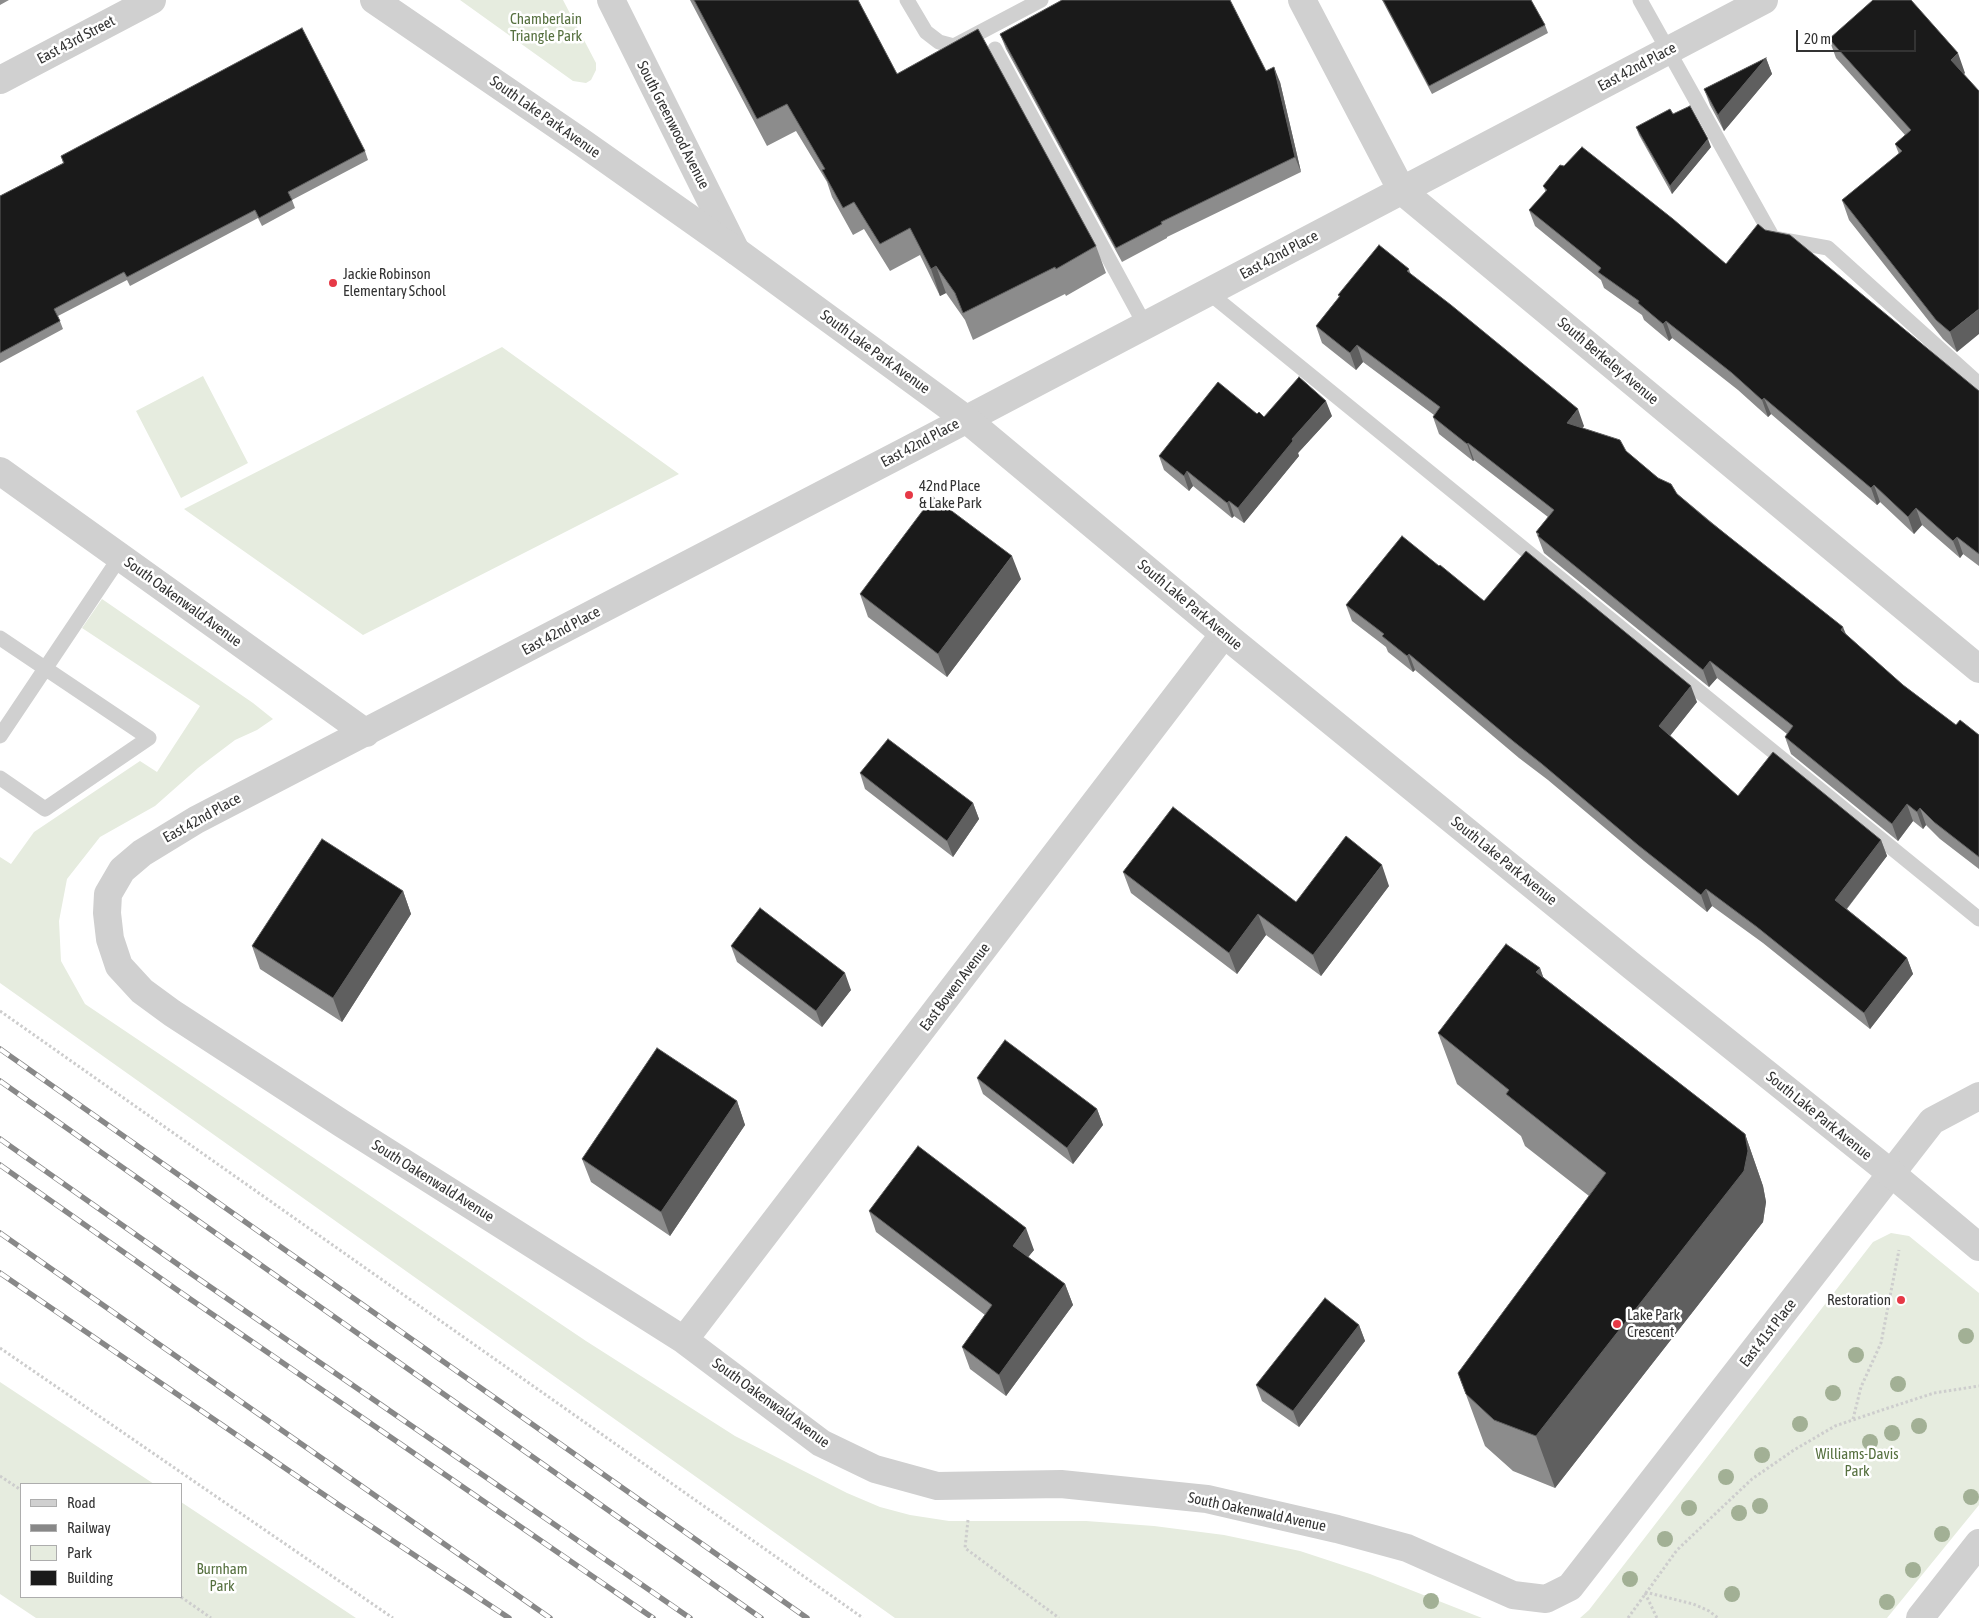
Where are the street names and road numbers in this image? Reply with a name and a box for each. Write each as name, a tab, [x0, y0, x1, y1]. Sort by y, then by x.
street label: East 43rd Street	[34, 12, 118, 68]
street label: East 42nd Place	[1595, 39, 1679, 95]
street label: South Greenwood Avenue	[633, 58, 713, 192]
street label: South Lake Park Avenue	[486, 72, 604, 162]
street label: East 42nd Place	[1237, 227, 1321, 283]
street label: South Lake Park Avenue	[817, 306, 933, 398]
street label: South Berkeley Avenue	[1554, 314, 1662, 408]
street label: East 42nd Place	[878, 415, 962, 471]
street label: South Oakenwald Avenue	[121, 553, 245, 651]
street label: South Lake Park Avenue	[1134, 556, 1246, 654]
street label: East 42nd Place	[519, 603, 603, 659]
street label: East 42nd Place	[160, 789, 244, 847]
street label: South Lake Park Avenue	[1448, 813, 1560, 909]
street label: East Bowen Avenue	[916, 939, 994, 1035]
street label: South Lake Park Avenue	[1763, 1068, 1875, 1164]
street label: South Oakenwald Avenue	[369, 1136, 497, 1226]
street label: East 41st Place	[1736, 1295, 1800, 1371]
street label: South Oakenwald Avenue	[709, 1354, 833, 1452]
street label: South Oakenwald Avenue	[1186, 1489, 1328, 1535]

